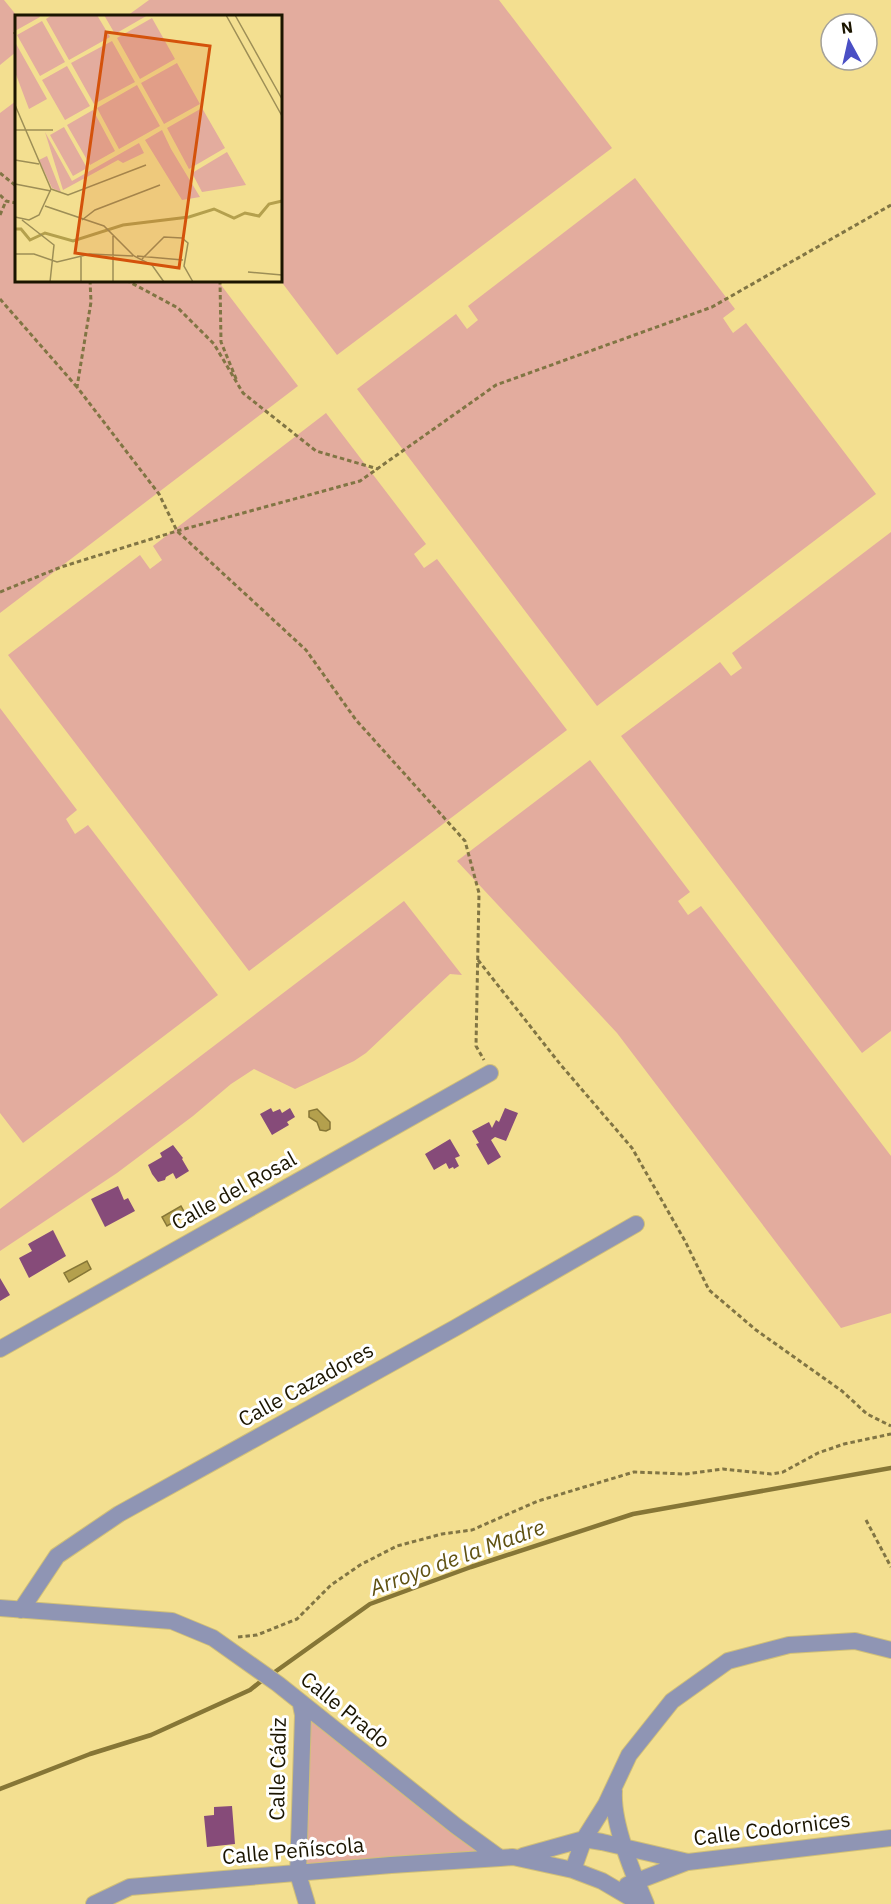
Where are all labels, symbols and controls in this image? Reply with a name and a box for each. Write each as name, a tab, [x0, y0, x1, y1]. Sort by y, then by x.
north arrow	[819, 12, 879, 72]
inset map	[15, 15, 282, 282]
text: N	[840, 16, 854, 38]
street label: Calle del Rosal	[166, 1144, 301, 1236]
street label: Calle Cazadores	[233, 1335, 378, 1433]
water label: Arroyo de la Madre	[364, 1511, 548, 1602]
street label: Calle Prado	[295, 1665, 396, 1754]
street label: Calle Cádiz	[262, 1717, 292, 1821]
street label: Calle Codornices	[692, 1804, 852, 1852]
street label: Calle Peñíscola	[221, 1830, 365, 1870]

